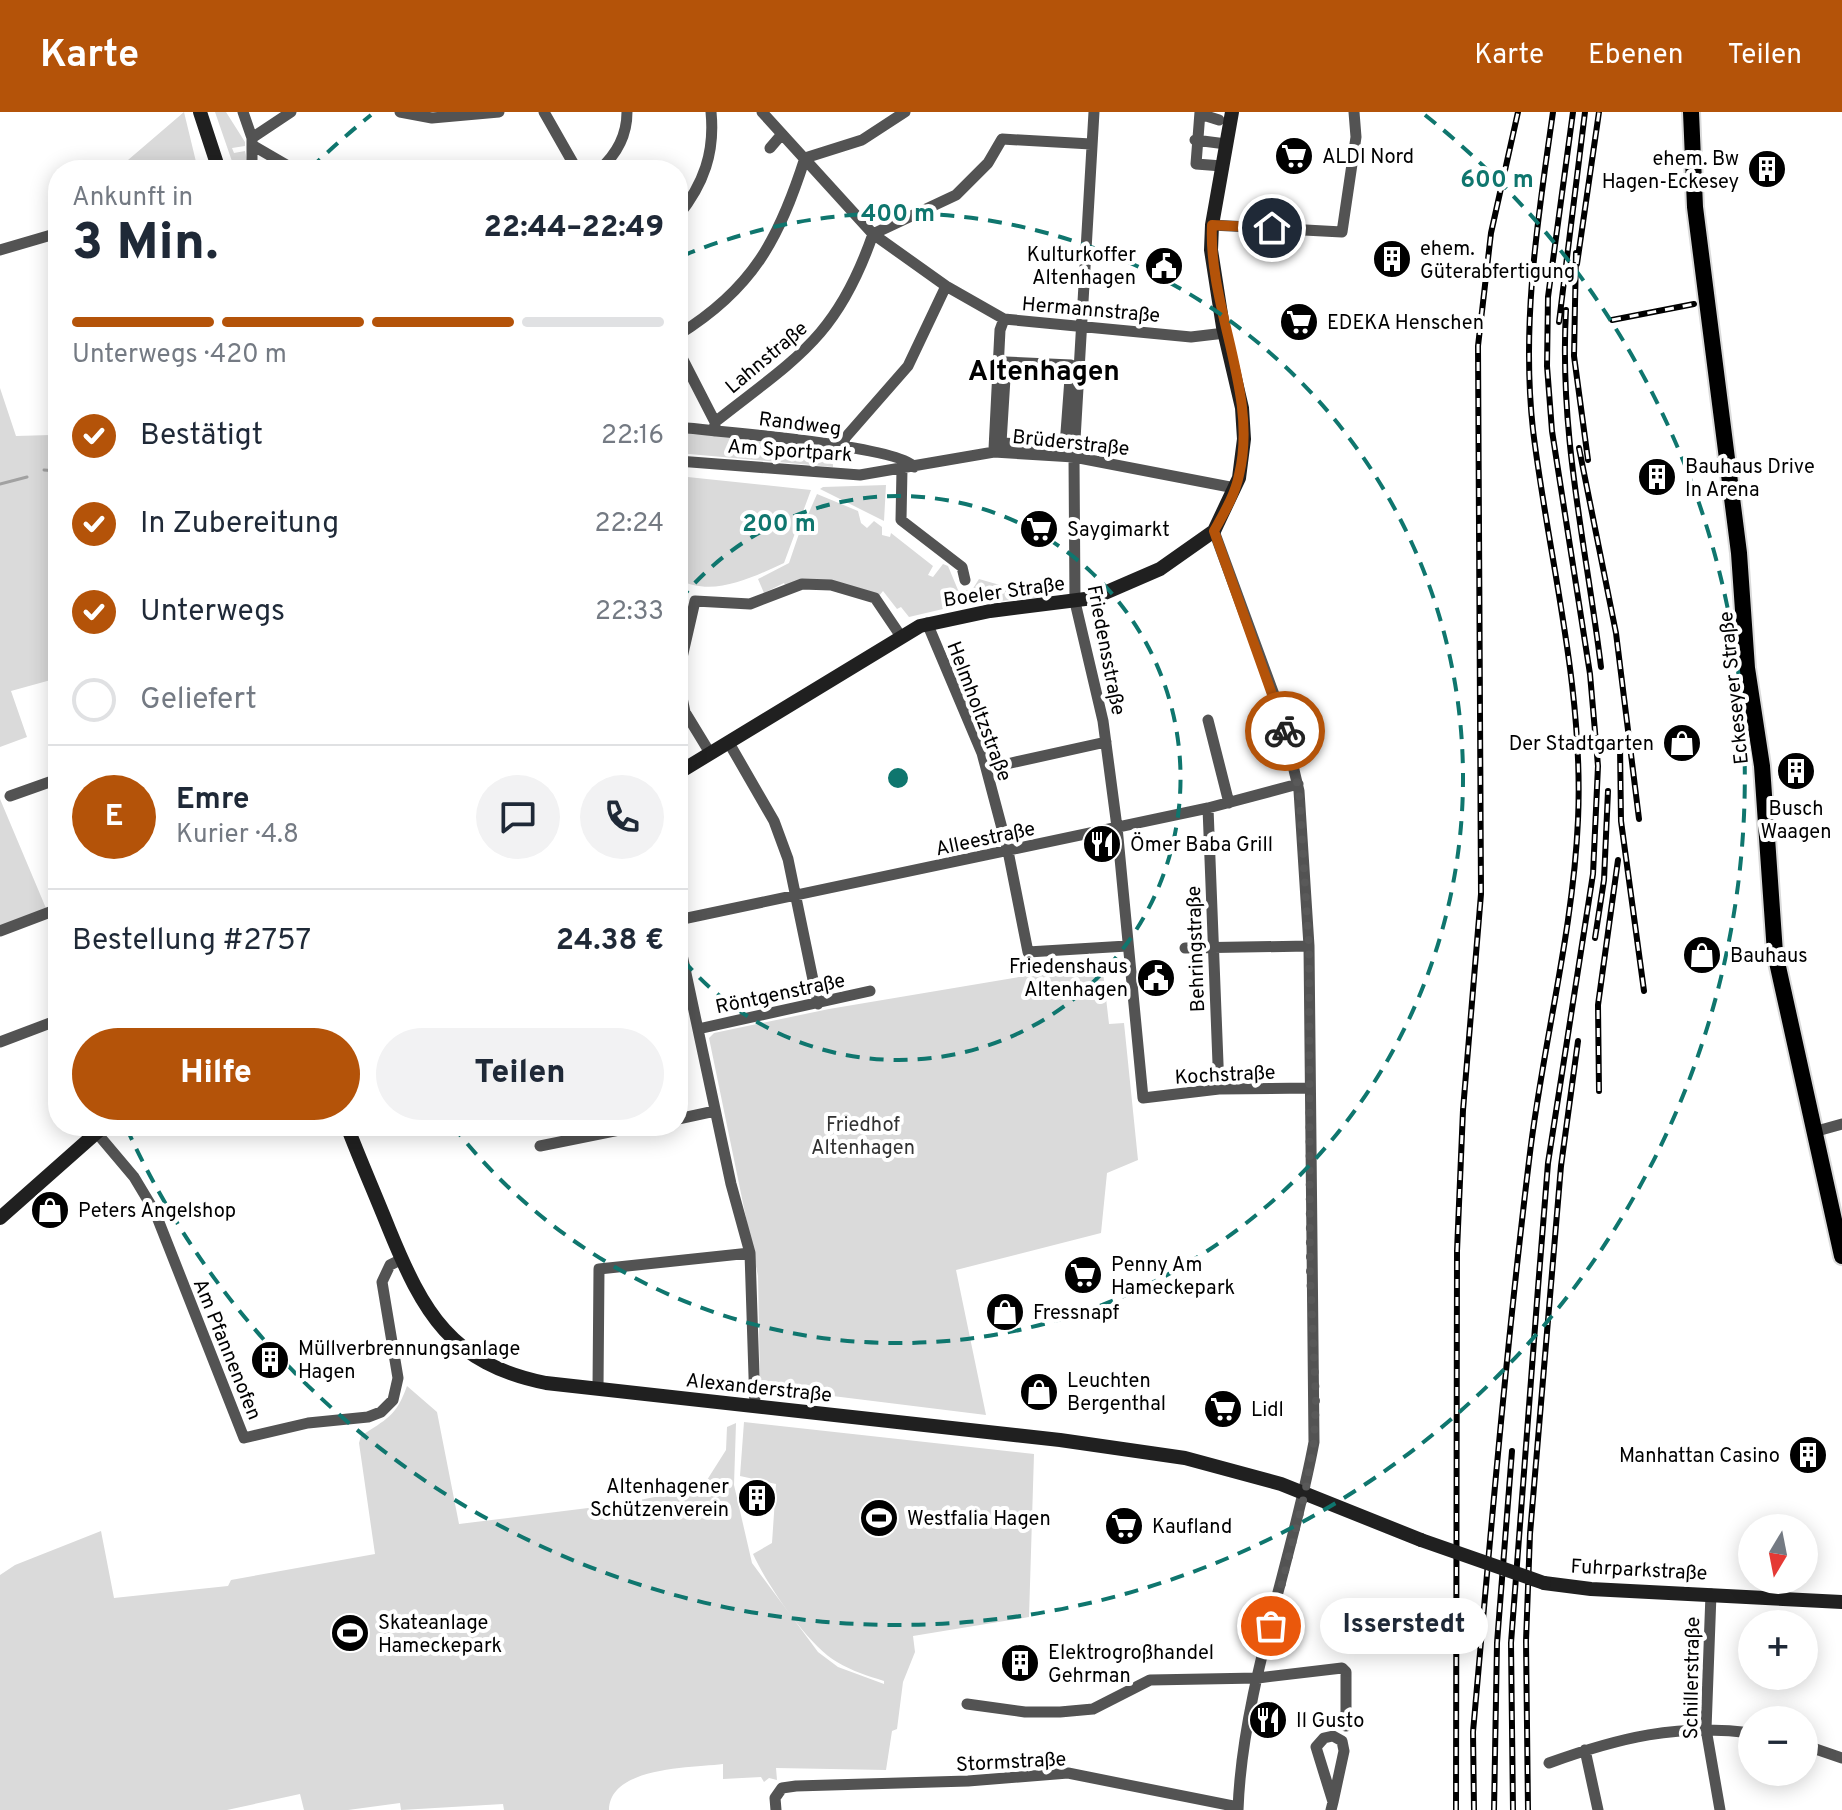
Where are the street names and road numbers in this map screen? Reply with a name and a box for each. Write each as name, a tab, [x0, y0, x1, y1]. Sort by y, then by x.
street label: Hermannstraße	[1020, 292, 1161, 330]
street label: Lahnstraße	[721, 316, 814, 401]
street label: Randweg	[757, 407, 843, 443]
street label: Brüderstraße	[1011, 425, 1131, 463]
street label: Am Sportpark	[726, 435, 853, 469]
street label: Boeler Straße	[942, 572, 1067, 614]
street label: Friedensstraße	[1080, 583, 1130, 718]
street label: Eckeseyer Straße	[1714, 610, 1756, 766]
street label: Helmholtzstraße	[939, 638, 1017, 785]
street label: Alleestraße	[933, 817, 1038, 863]
street label: Behringstraße	[1182, 885, 1212, 1013]
street label: Röntgenstraße	[713, 969, 848, 1021]
street label: Kochstraße	[1174, 1060, 1276, 1092]
street label: Am Pfannenofen	[186, 1275, 266, 1424]
street label: Alexanderstraße	[685, 1368, 833, 1410]
street label: Fuhrparkstraße	[1570, 1554, 1708, 1588]
street label: Schillerstraße	[1679, 1617, 1707, 1740]
street label: Stormstraße	[955, 1747, 1067, 1779]

